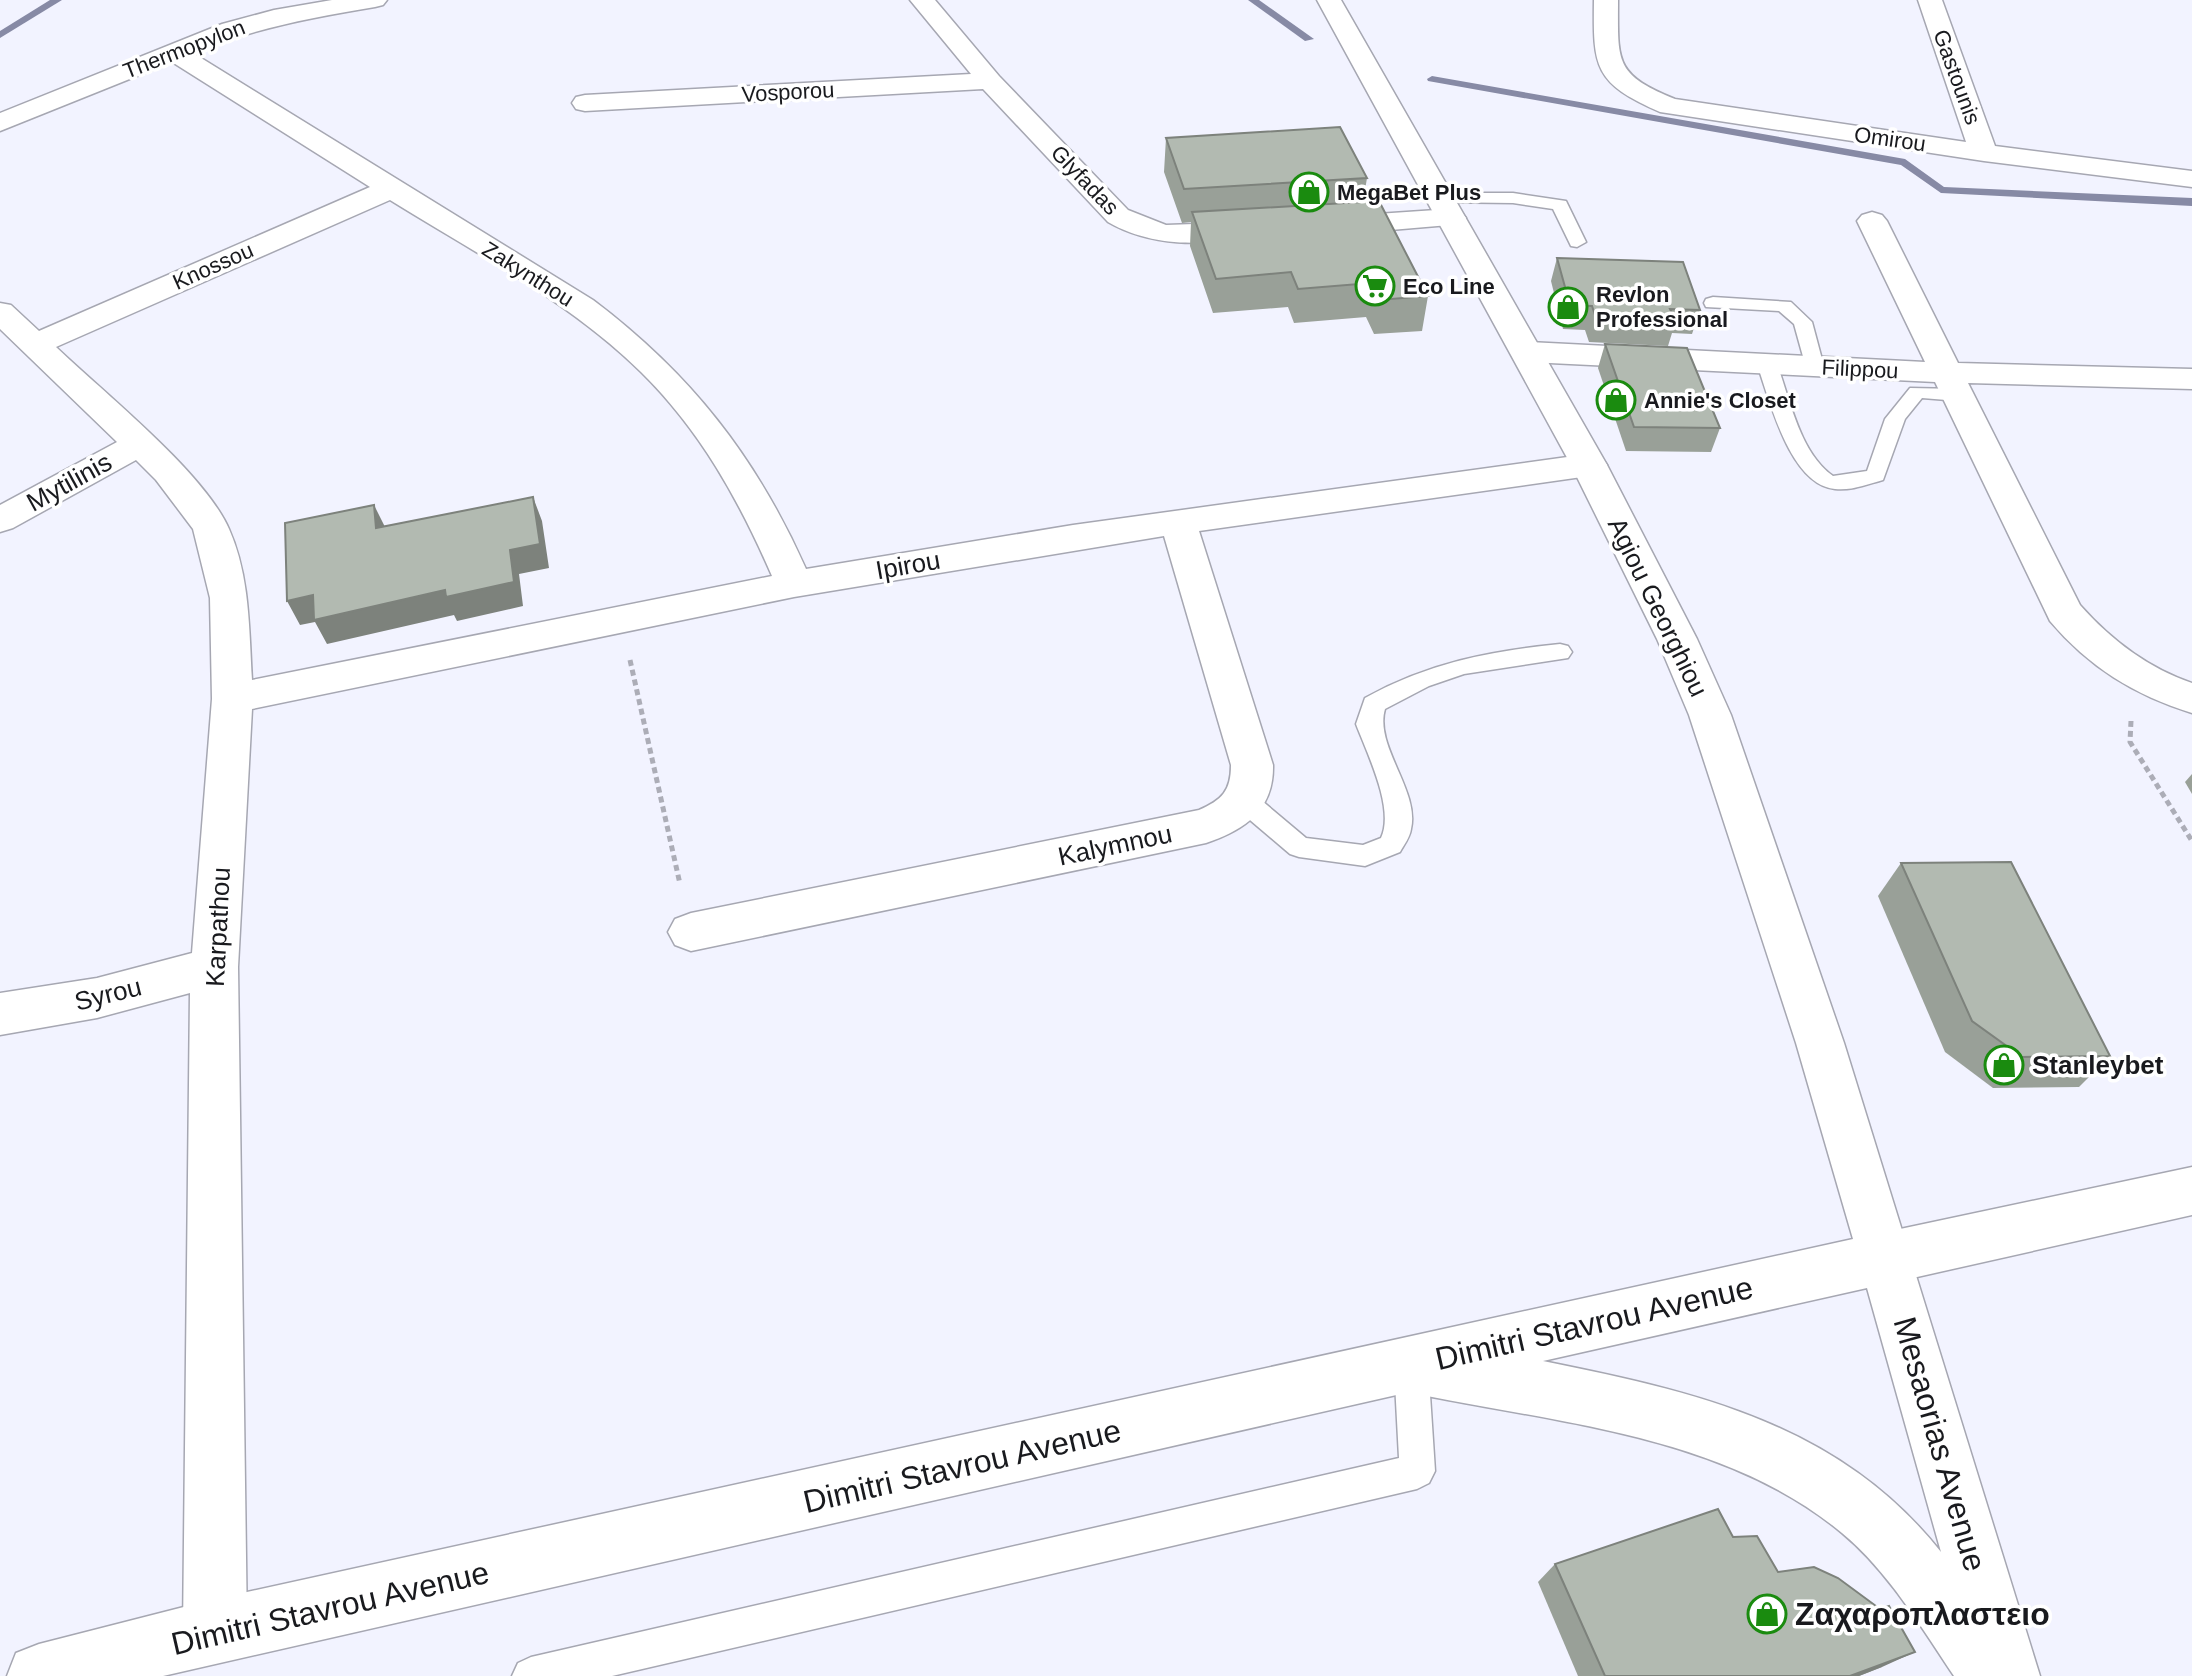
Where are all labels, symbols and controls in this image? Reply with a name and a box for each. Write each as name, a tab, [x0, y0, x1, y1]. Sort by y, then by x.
street label: Thermopylon	[120, 14, 248, 84]
street label: Gastounis	[1928, 26, 1986, 128]
street label: Vosporou	[741, 77, 835, 107]
street label: Omirou	[1853, 122, 1927, 156]
street label: Glyfadas	[1046, 140, 1124, 220]
shop icon: MegaBet Plus	[1288, 171, 1330, 213]
place label: MegaBet Plus	[1337, 180, 1481, 205]
street label: Zakynthou	[478, 236, 578, 312]
street label: Knossou	[169, 237, 257, 295]
supermarket icon: Eco Line	[1354, 265, 1396, 307]
place label: Eco Line	[1403, 274, 1495, 299]
place label: Revlon Professional	[1596, 282, 1728, 332]
shop icon: Revlon Professional	[1547, 286, 1589, 328]
street label: Filippou	[1821, 355, 1899, 383]
shop icon: Annie's Closet	[1595, 379, 1637, 421]
place label: Annie's Closet	[1644, 388, 1797, 413]
street label: Mytilinis	[21, 446, 117, 518]
street label: Agiou Georghiou	[1602, 513, 1714, 701]
street label: Ipirou	[873, 545, 943, 585]
street label: Kalymnou	[1055, 818, 1175, 872]
street label: Karpathou	[200, 866, 236, 988]
street label: Syrou	[71, 971, 145, 1017]
shop icon: Stanleybet	[1983, 1044, 2025, 1086]
place label: Stanleybet	[2032, 1050, 2164, 1080]
street label: Dimitri Stavrou Avenue	[1432, 1269, 1756, 1377]
street label: Mesaorias Avenue	[1886, 1313, 1994, 1575]
street label: Dimitri Stavrou Avenue	[800, 1412, 1124, 1520]
street label: Dimitri Stavrou Avenue	[168, 1554, 492, 1662]
shop icon: Ζαχαροπλαστειο	[1746, 1593, 1788, 1635]
place label: Ζαχαροπλαστειο	[1795, 1596, 2050, 1632]

